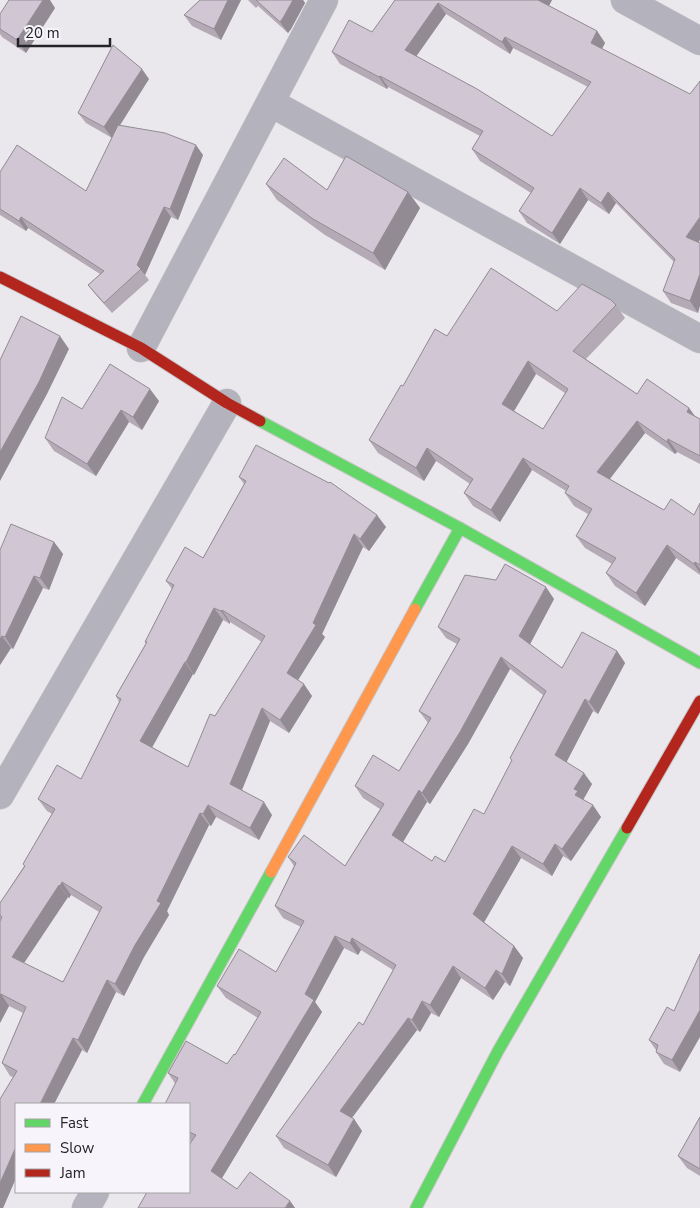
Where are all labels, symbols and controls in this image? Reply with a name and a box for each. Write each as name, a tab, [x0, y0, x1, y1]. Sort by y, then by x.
scale bar	[18, 15, 110, 47]
text: 20 m	[25, 23, 60, 43]
legend	[15, 1103, 190, 1193]
text: Fast	[60, 1113, 89, 1133]
text: Slow	[60, 1138, 95, 1158]
text: Jam	[59, 1163, 86, 1183]

